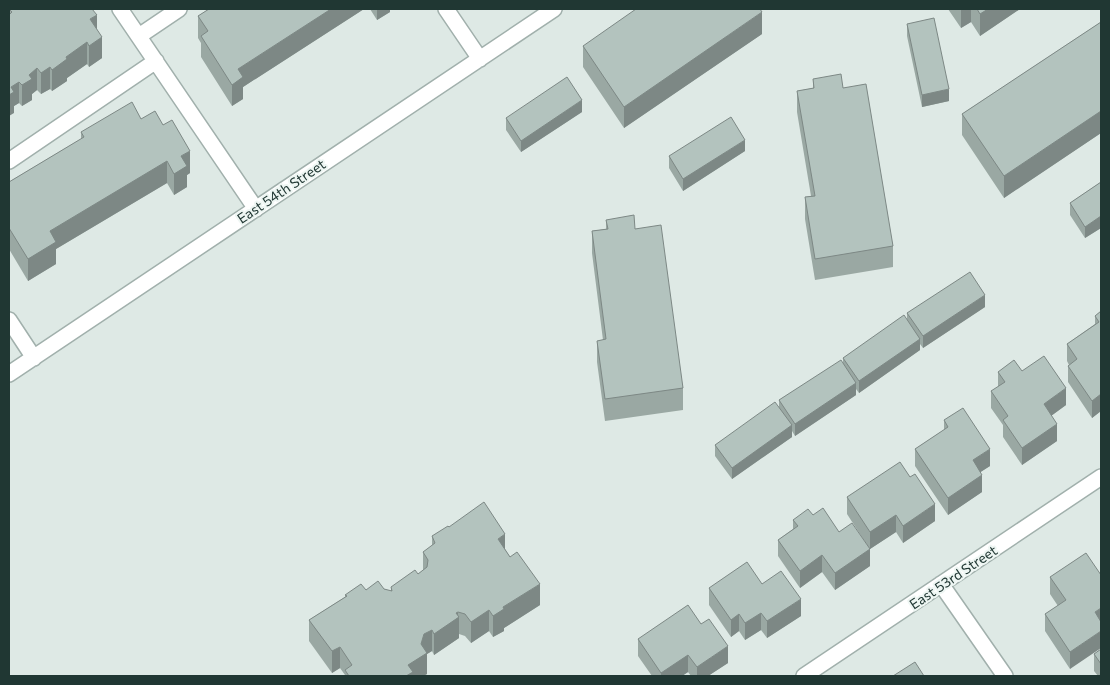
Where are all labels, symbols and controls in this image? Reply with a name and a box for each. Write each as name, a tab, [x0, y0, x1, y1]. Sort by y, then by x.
street label: East 54th Street	[234, 155, 329, 227]
street label: East 53rd Street	[906, 541, 1000, 613]

